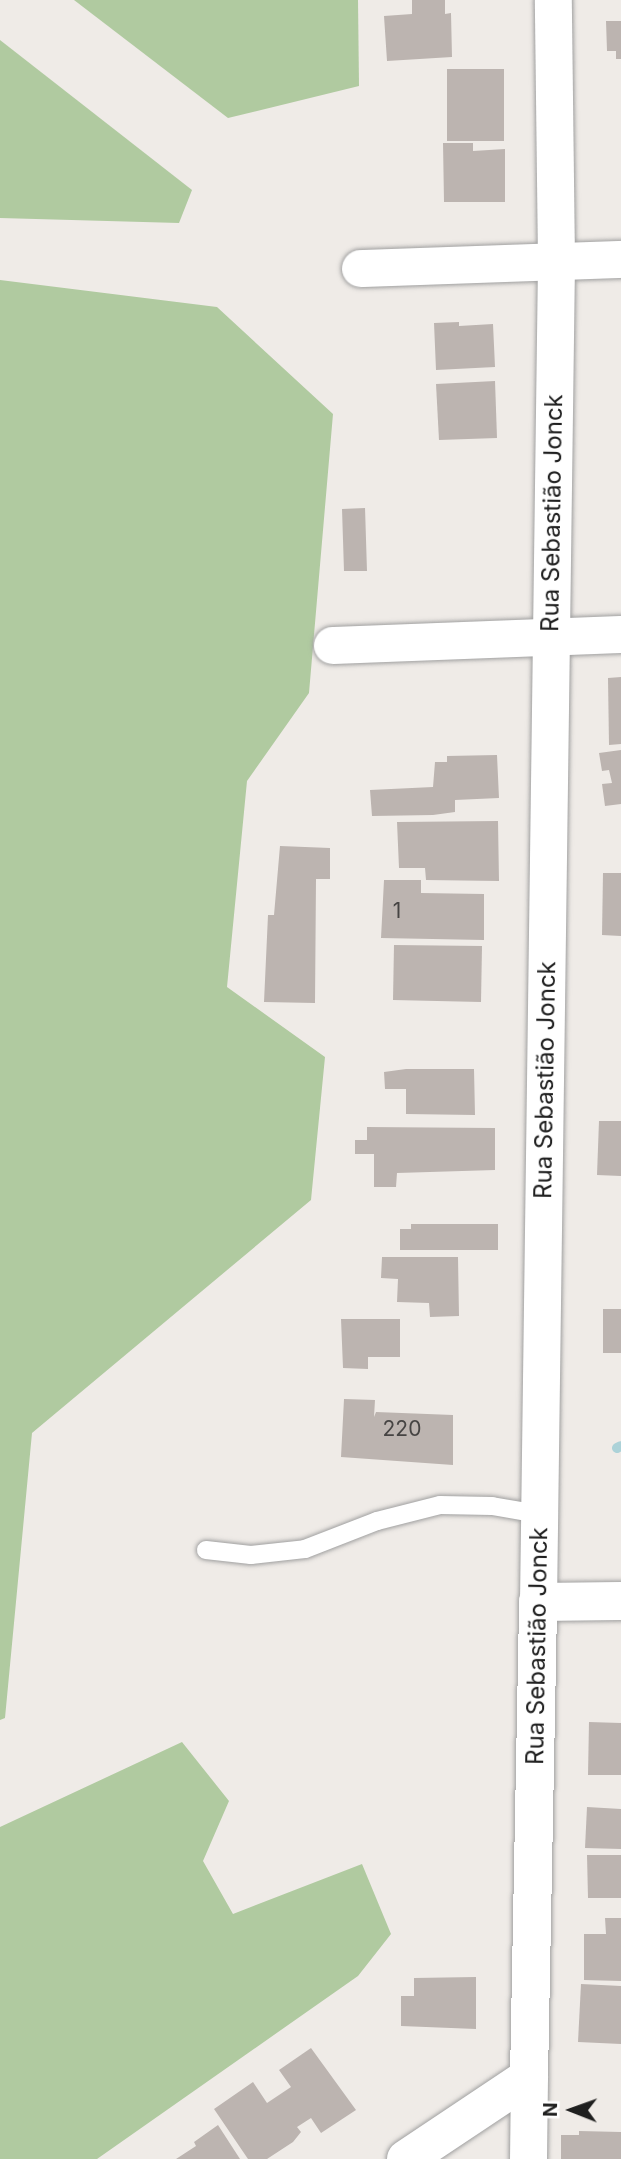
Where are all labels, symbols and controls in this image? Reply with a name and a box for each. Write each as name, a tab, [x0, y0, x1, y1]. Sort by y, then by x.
street label: Rua Sebastião Jonck	[536, 394, 568, 632]
house number: 1	[393, 898, 401, 924]
street label: Rua Sebastião Jonck	[529, 961, 561, 1199]
house number: 220	[383, 1416, 421, 1442]
street label: Rua Sebastião Jonck	[521, 1527, 553, 1765]
north arrow	[537, 2075, 607, 2145]
text: N	[539, 2102, 562, 2117]

